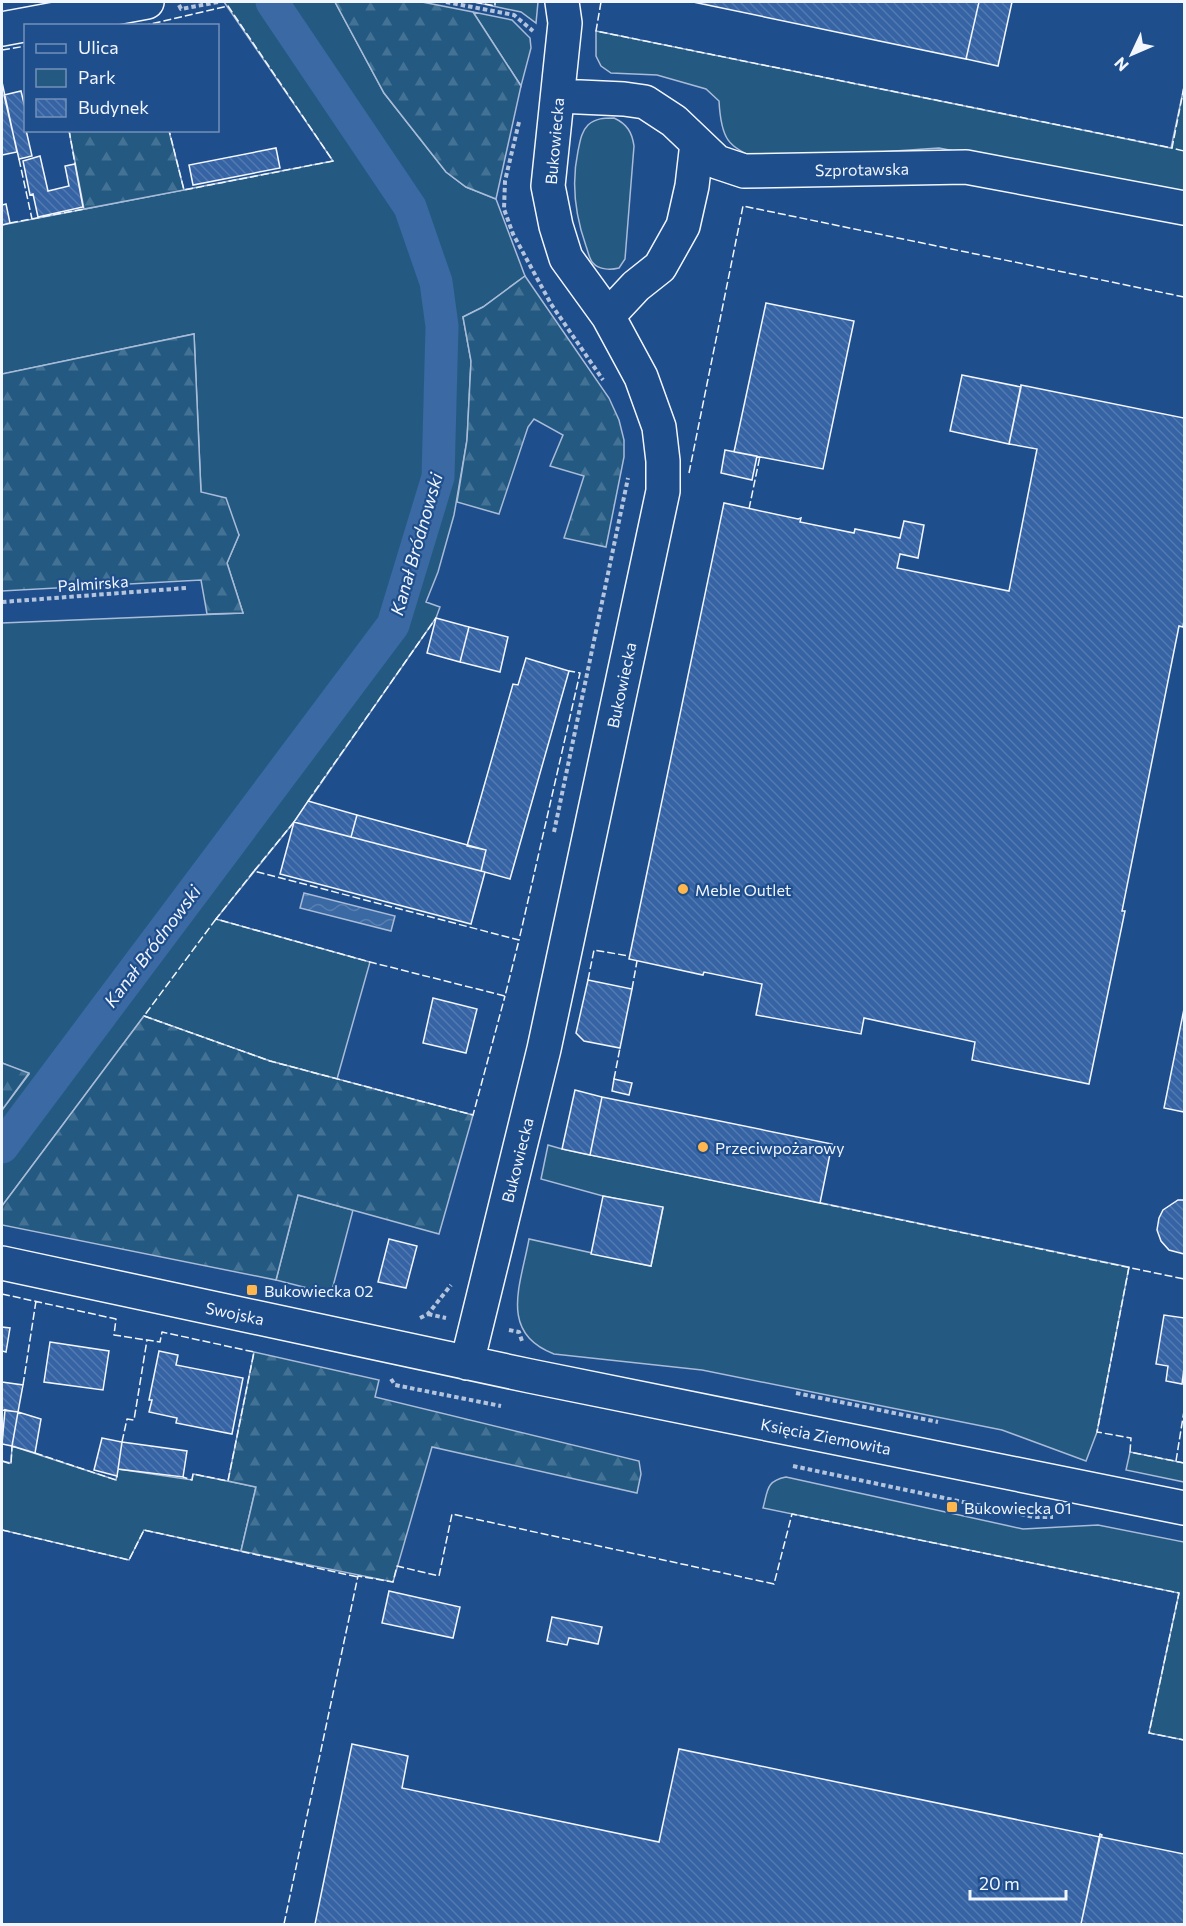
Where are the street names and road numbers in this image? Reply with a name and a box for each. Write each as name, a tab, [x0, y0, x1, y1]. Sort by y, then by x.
street label: Bukowiecka	[541, 97, 567, 185]
street label: Szprotawska	[815, 159, 909, 179]
street label: Palmirska	[57, 571, 129, 595]
street label: Bukowiecka	[603, 640, 639, 730]
street label: Bukowiecka	[497, 1115, 537, 1205]
street label: Swojska	[204, 1298, 266, 1328]
street label: Księcia Ziemowita	[759, 1414, 893, 1458]

